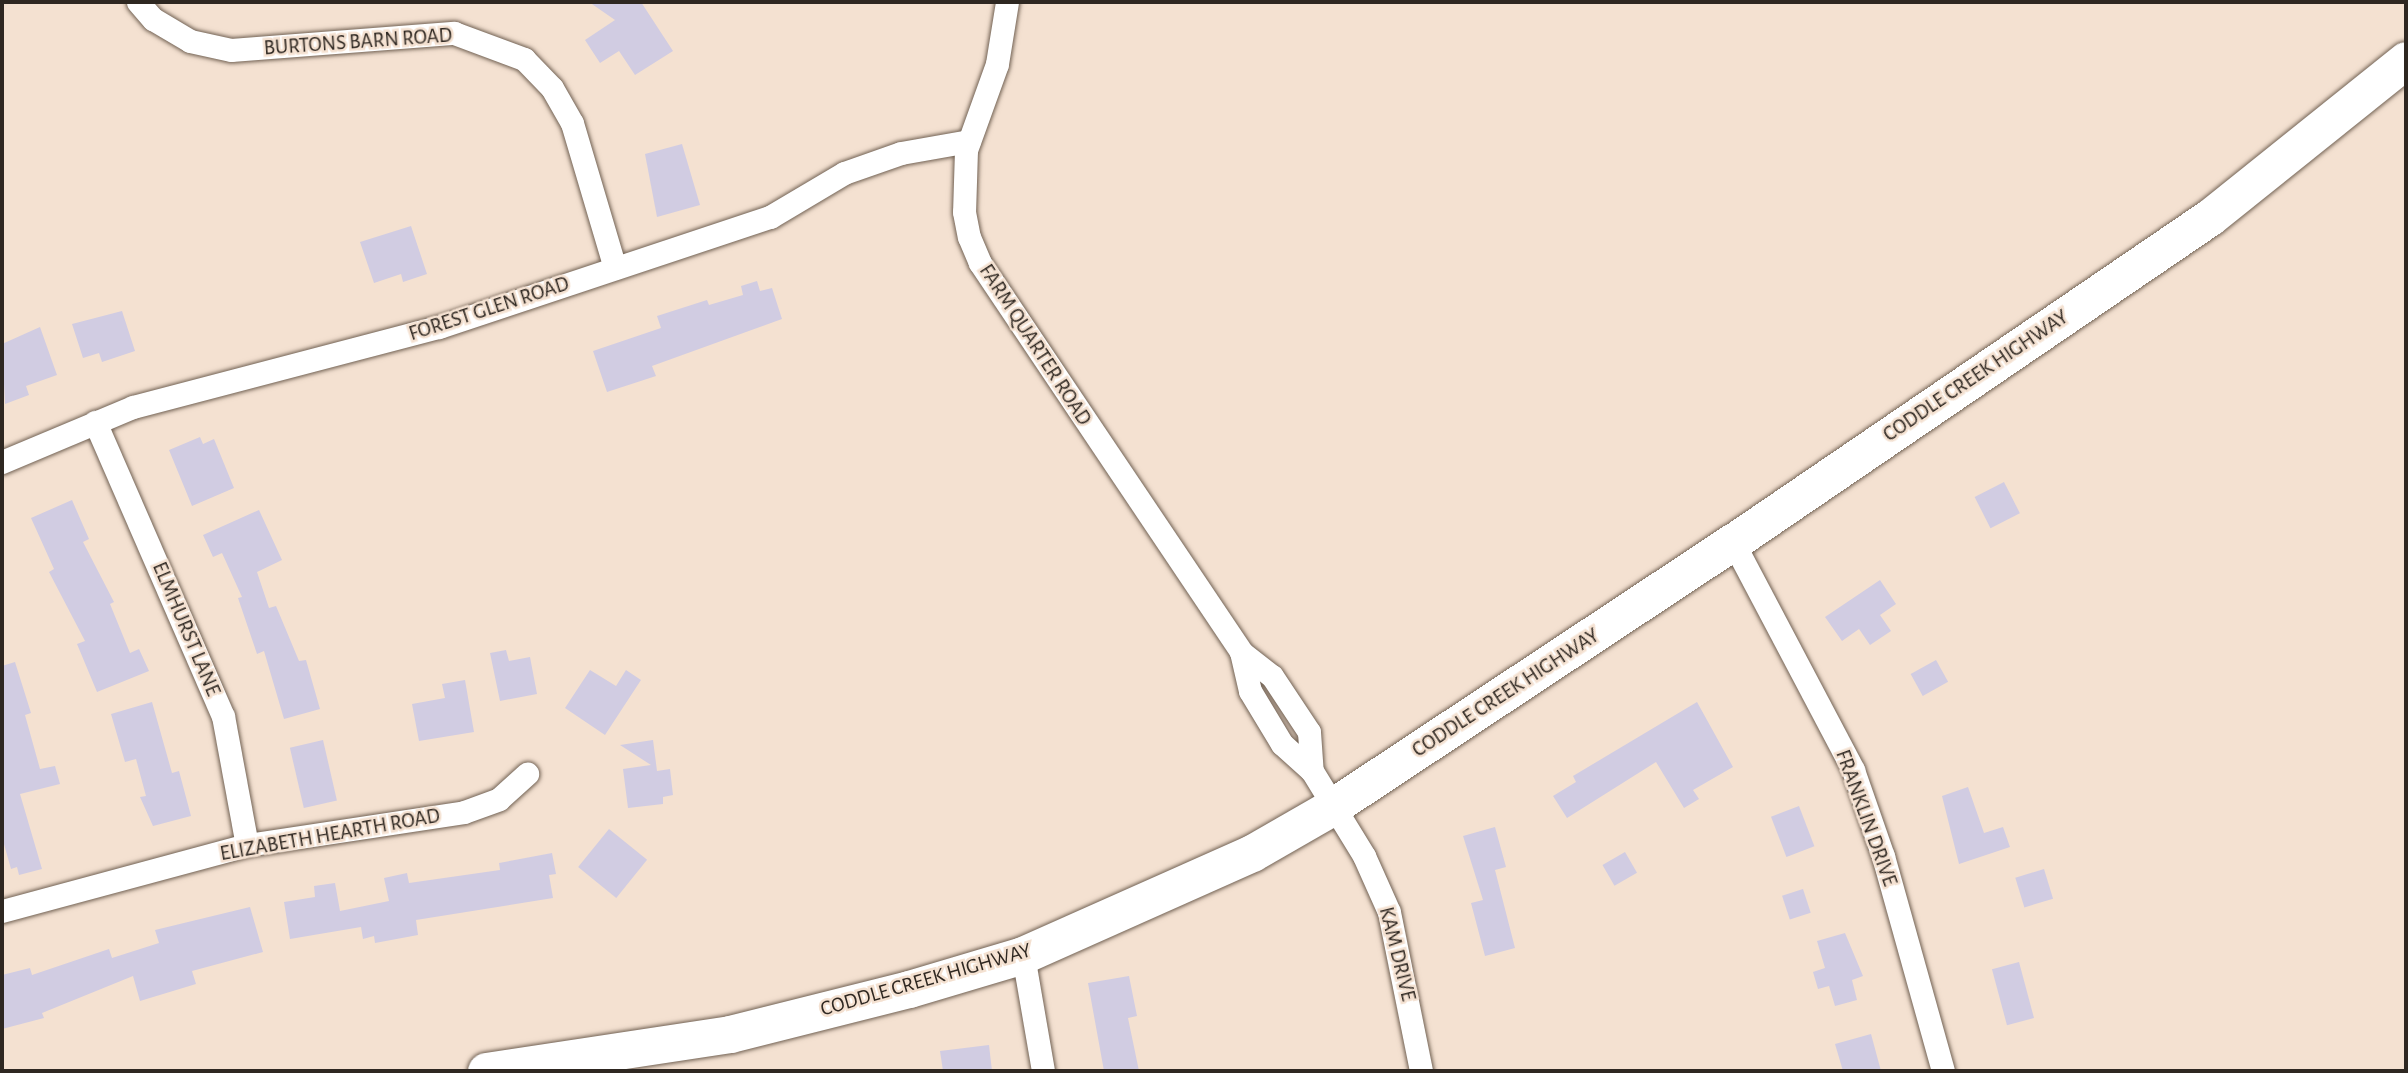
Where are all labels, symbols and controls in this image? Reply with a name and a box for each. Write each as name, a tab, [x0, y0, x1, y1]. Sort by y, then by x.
street label: BURTONS BARN ROAD	[263, 23, 453, 61]
street label: FARM QUARTER ROAD	[973, 260, 1097, 430]
street label: FOREST GLEN ROAD	[406, 271, 572, 347]
street label: CODDLE CREEK HIGHWAY	[1879, 305, 2073, 447]
street label: ELMHURST LANE	[146, 558, 226, 700]
street label: CODDLE CREEK HIGHWAY	[1408, 623, 1604, 763]
street label: FRANKLIN DRIVE	[1830, 746, 1902, 890]
street label: ELIZABETH HEARTH ROAD	[218, 803, 442, 867]
street label: KAM DRIVE	[1373, 904, 1421, 1004]
street label: CODDLE CREEK HIGHWAY	[818, 938, 1034, 1022]

